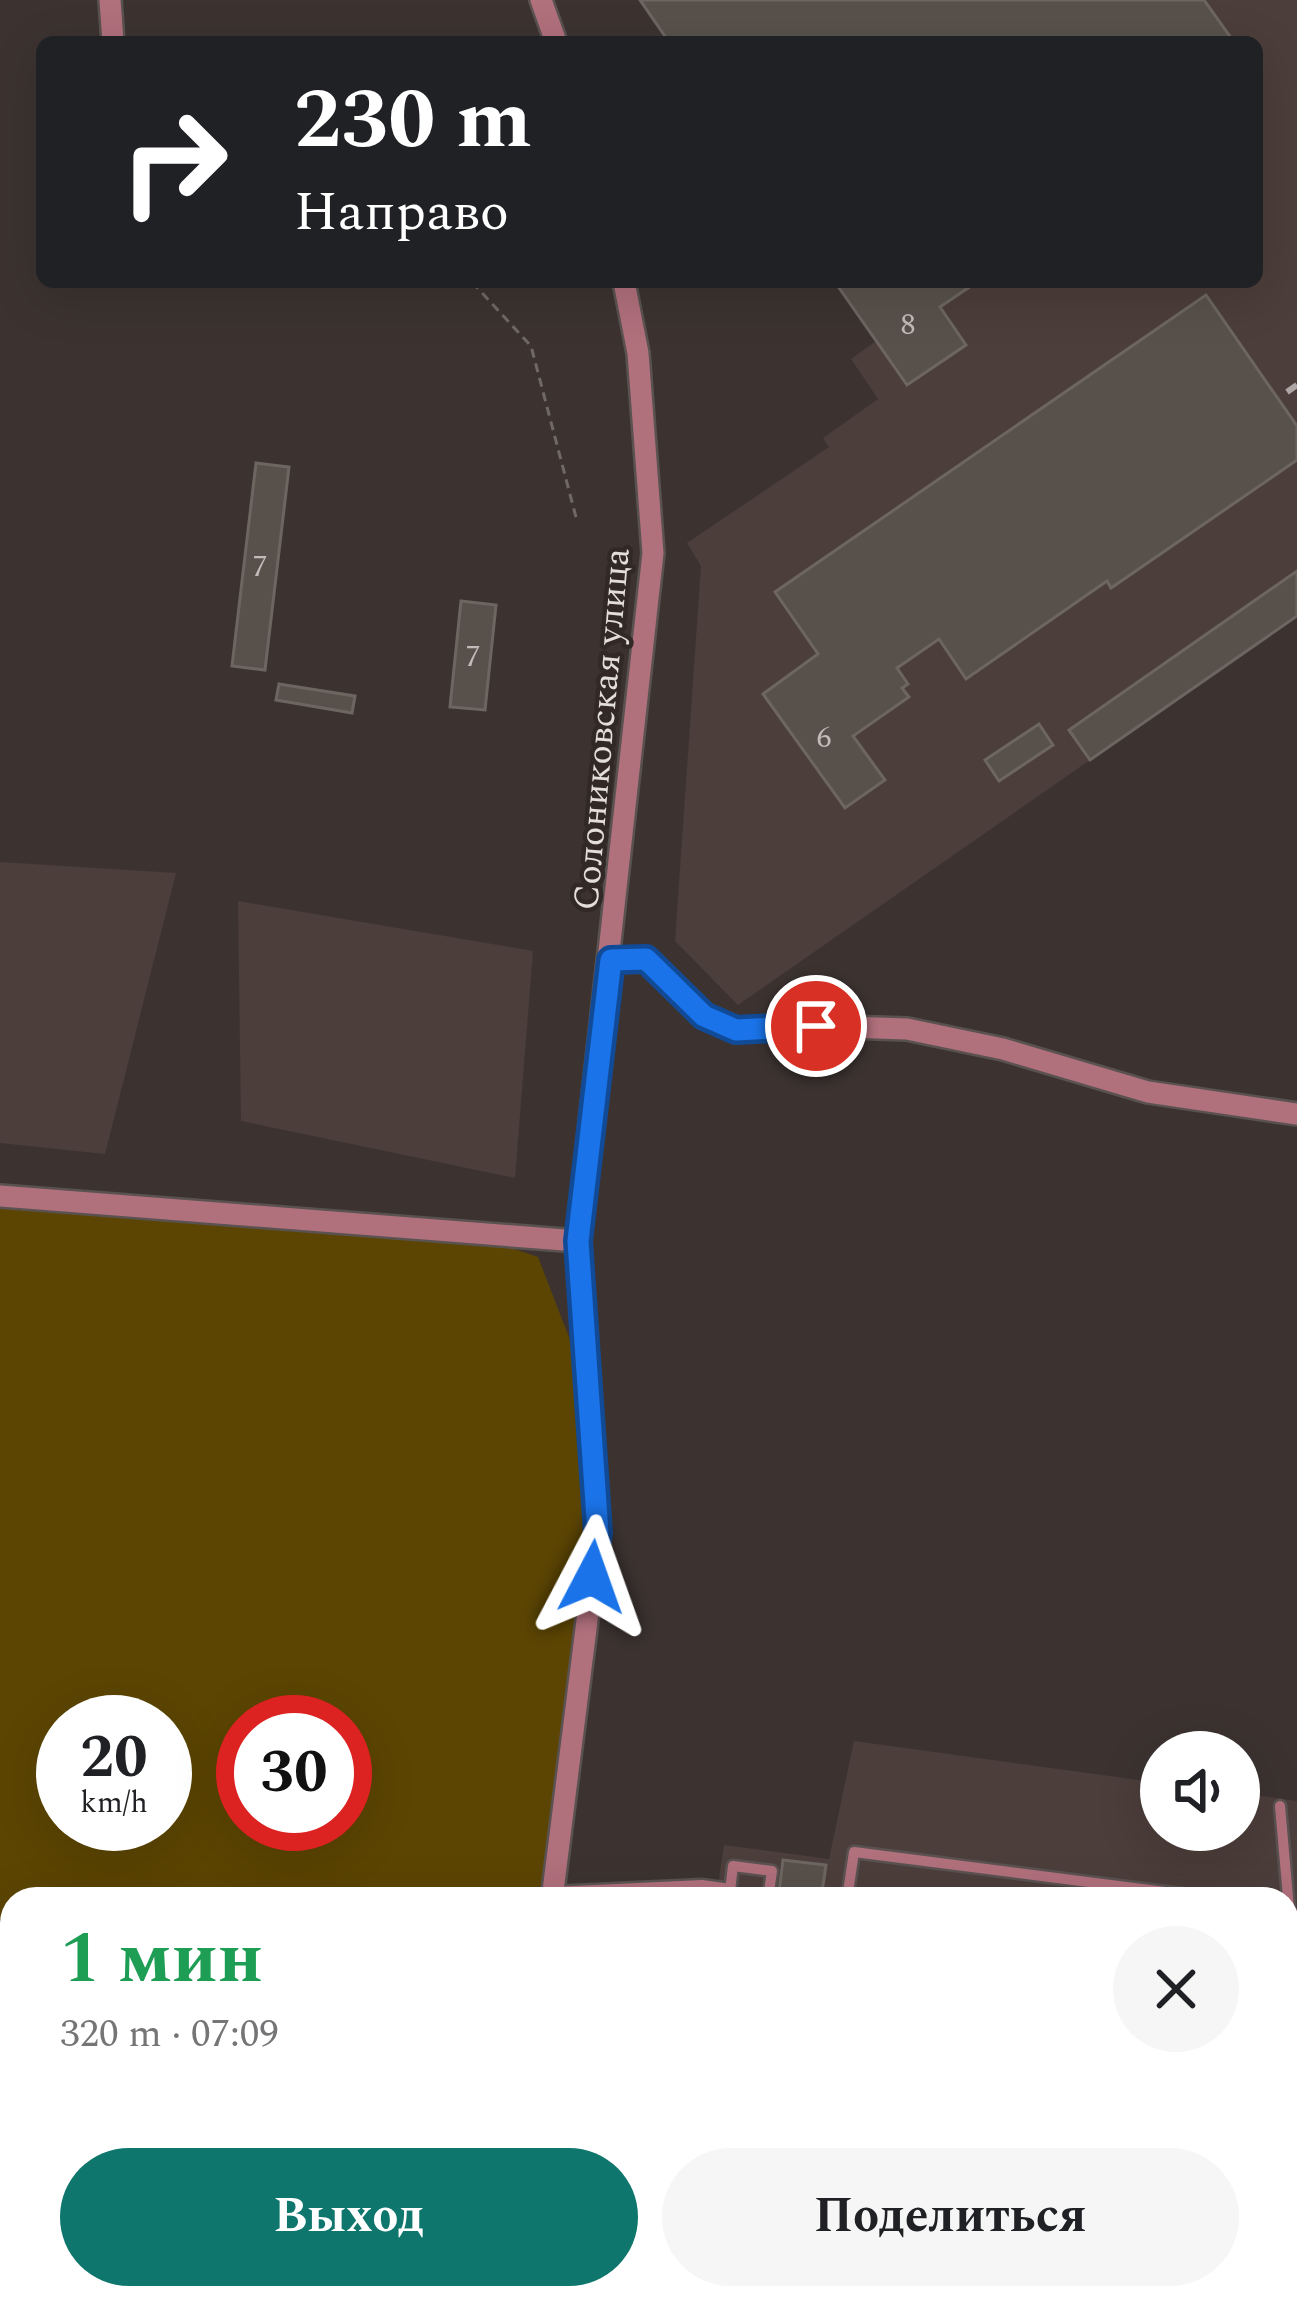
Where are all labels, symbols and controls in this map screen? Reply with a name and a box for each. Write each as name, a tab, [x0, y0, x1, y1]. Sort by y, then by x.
text: 230 m	[294, 57, 532, 185]
icon: right	[96, 84, 252, 240]
text: Направо	[294, 172, 509, 254]
house number: 8	[901, 302, 916, 348]
house number: 7	[253, 544, 268, 590]
street label: Солониковская улица	[559, 545, 646, 913]
house number: 7	[466, 634, 481, 680]
house number: 6	[817, 715, 832, 761]
pin	[765, 975, 867, 1077]
icon: arrive	[783, 993, 849, 1059]
position arrow	[529, 1514, 655, 1640]
speed limit sign: 30	[216, 1695, 372, 1851]
text: 20	[80, 1712, 148, 1804]
map controls	[1140, 1731, 1260, 1851]
button: sound	[1140, 1731, 1260, 1851]
text: km/h	[80, 1780, 148, 1826]
text: 1 мин	[60, 1905, 263, 2014]
button: close	[1113, 1926, 1239, 2052]
text: 320 m · 07:09	[60, 2005, 279, 2064]
button: Выход	[60, 2148, 638, 2286]
button: Поделиться	[662, 2148, 1239, 2286]

